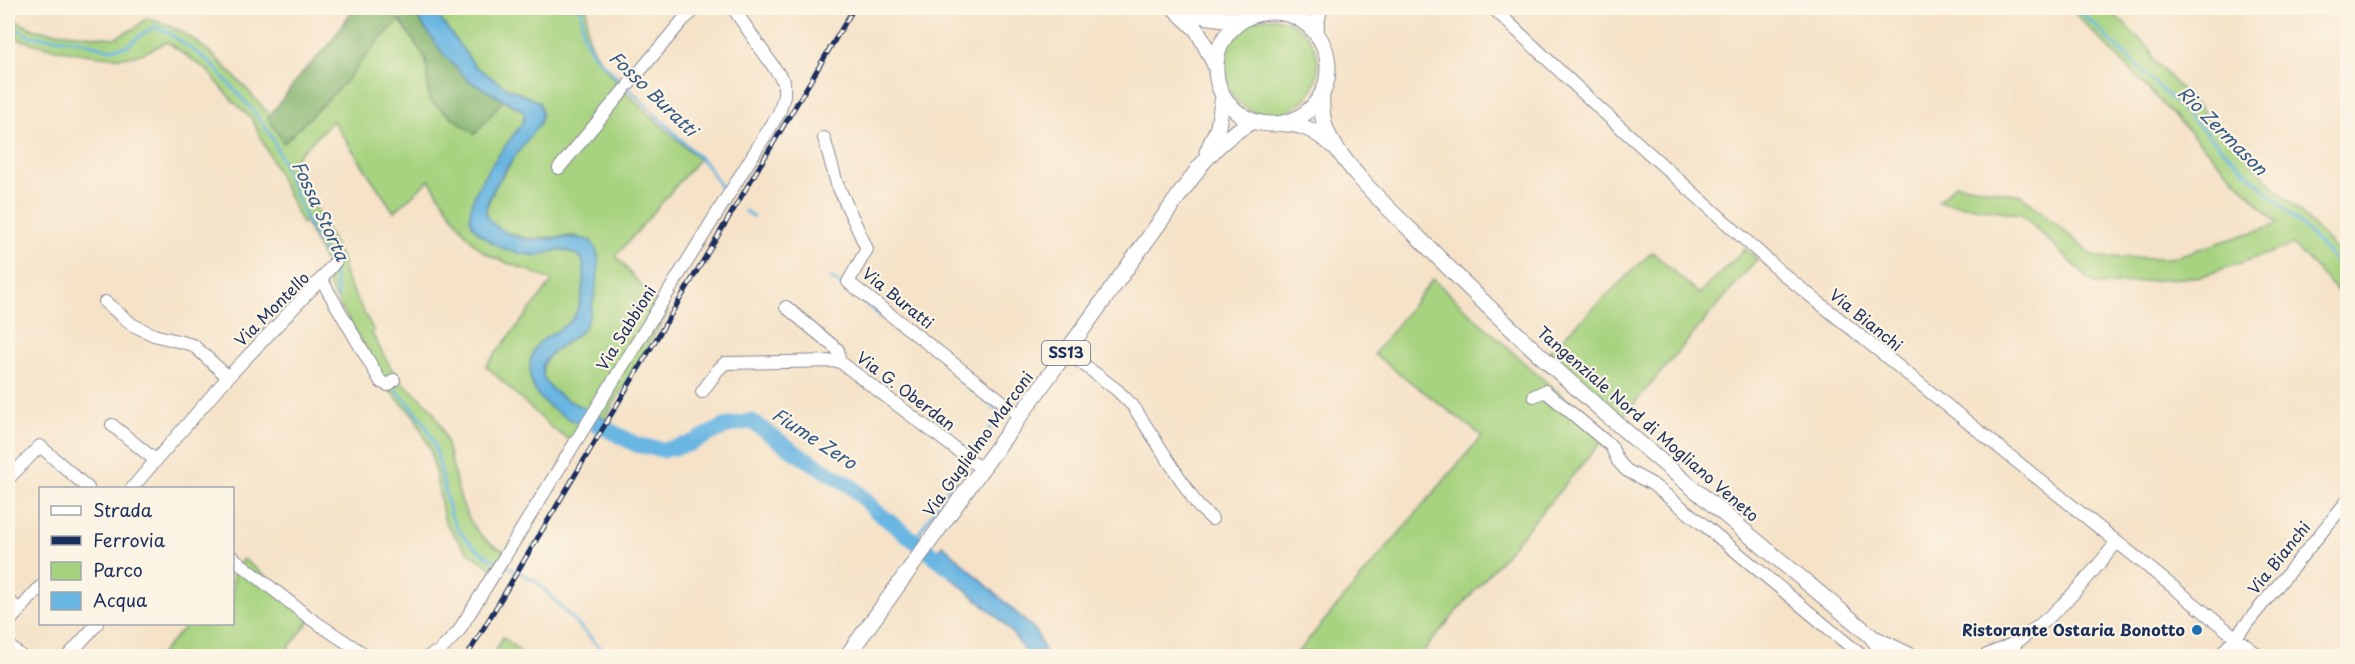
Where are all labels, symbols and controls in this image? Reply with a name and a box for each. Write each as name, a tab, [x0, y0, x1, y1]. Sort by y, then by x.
water label: Fosso Buratti	[604, 44, 706, 144]
water label: Rio Zermason	[2172, 79, 2275, 182]
water label: Fossa Storta	[286, 156, 357, 266]
street label: Via Buratti	[858, 261, 940, 334]
street label: Via Montello	[228, 265, 314, 351]
street label: Via Sabbioni	[589, 280, 661, 375]
street label: Via Bianchi	[1825, 282, 1908, 356]
street label: Tangenziale Nord di Mogliano Veneto	[1532, 320, 1765, 527]
road number: SS13	[1042, 341, 1090, 365]
street label: Via G. Oberdan	[852, 345, 961, 435]
street label: Via Guglielmo Marconi	[916, 366, 1038, 521]
water label: Fiume Zero	[767, 400, 863, 476]
legend	[39, 487, 234, 625]
text: Strada	[93, 496, 153, 523]
street label: Via Bianchi	[2241, 516, 2315, 599]
text: Ferrovia	[93, 526, 166, 553]
text: Parco	[93, 556, 143, 583]
text: Acqua	[93, 586, 148, 613]
place label: Ristorante Ostaria Bonotto	[1962, 617, 2185, 641]
marker: Ristorante Ostaria Bonotto	[2190, 623, 2204, 637]

